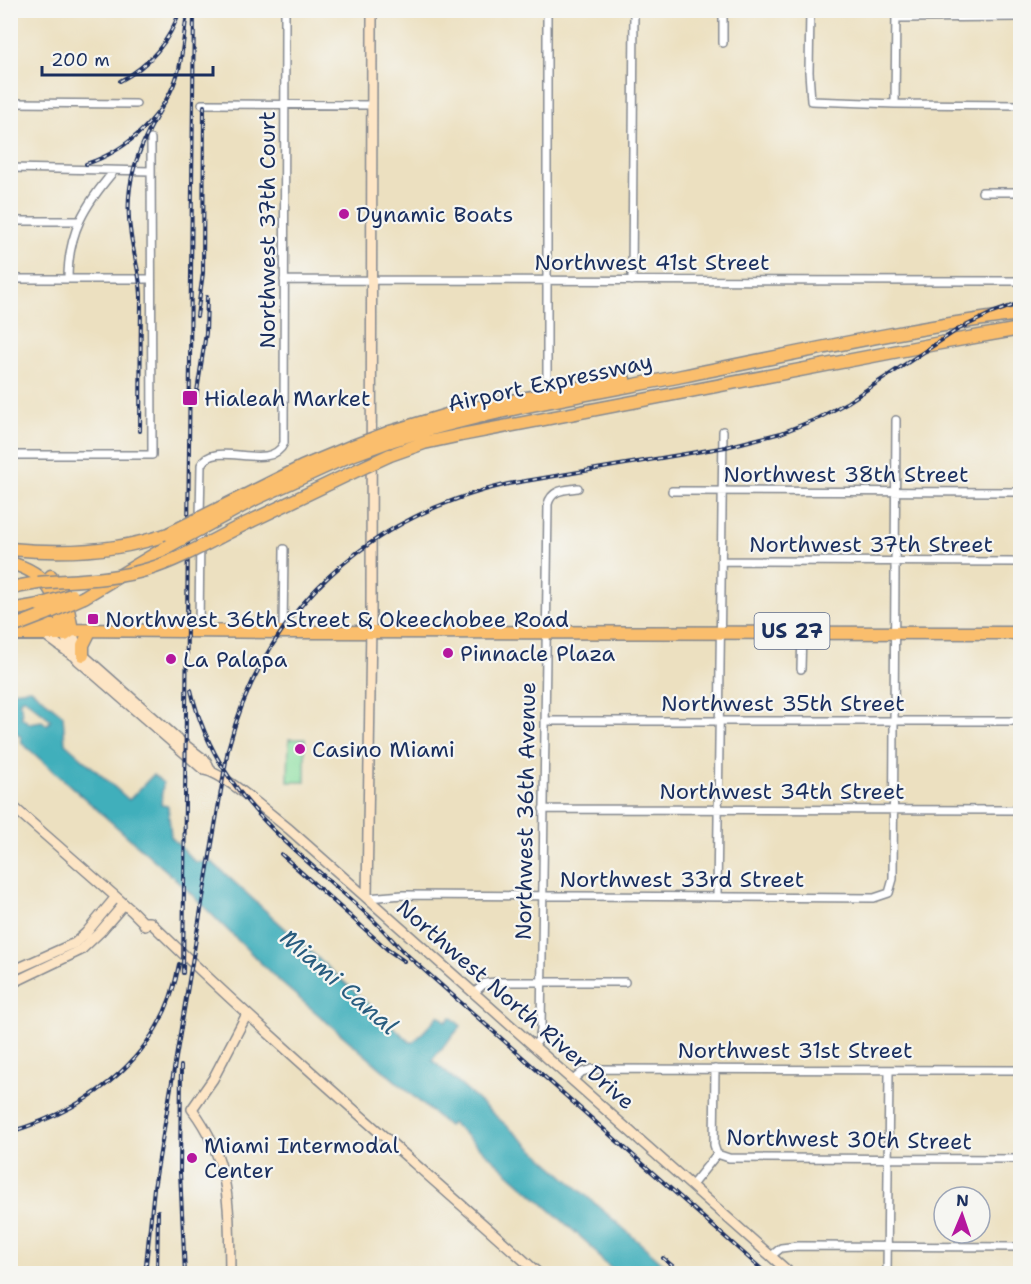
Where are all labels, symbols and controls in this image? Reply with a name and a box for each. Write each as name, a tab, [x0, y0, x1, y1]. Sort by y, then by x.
scale bar	[42, 39, 213, 77]
text: 200 m	[51, 48, 110, 72]
street label: Northwest 37th Court	[253, 111, 282, 349]
place label: Dynamic Boats	[356, 200, 513, 229]
marker: Dynamic Boats	[337, 207, 351, 221]
street label: Northwest 41st Street	[534, 248, 770, 277]
street label: Airport Expressway	[445, 347, 655, 418]
place label: Hialeah Market	[204, 384, 371, 413]
marker: Hialeah Market	[181, 389, 199, 407]
street label: Northwest 38th Street	[723, 460, 969, 489]
street label: Northwest 37th Street	[749, 530, 993, 559]
place label: Northwest 36th Street & Okeechobee Road	[105, 605, 569, 634]
marker: Northwest 36th Street & Okeechobee Road	[86, 612, 100, 626]
road number: US 27	[754, 613, 830, 649]
place label: Pinnacle Plaza	[460, 639, 616, 668]
place label: La Palapa	[183, 645, 288, 674]
marker: Pinnacle Plaza	[441, 646, 455, 660]
marker: La Palapa	[164, 652, 178, 666]
street label: Northwest 36th Avenue	[509, 682, 542, 940]
street label: Northwest 35th Street	[661, 689, 905, 718]
place label: Casino Miami	[312, 735, 455, 764]
marker: Casino Miami	[293, 742, 307, 756]
street label: Northwest 34th Street	[659, 777, 905, 806]
street label: Northwest 33rd Street	[560, 865, 804, 894]
street label: Northwest North River Drive	[390, 893, 641, 1116]
water label: Miami Canal	[273, 922, 405, 1042]
street label: Northwest 31st Street	[677, 1036, 913, 1065]
street label: Northwest 30th Street	[726, 1123, 972, 1156]
place label: Miami Intermodal Center	[204, 1131, 399, 1185]
marker: Miami Intermodal Center	[185, 1151, 199, 1165]
north arrow	[932, 1185, 992, 1245]
text: N	[956, 1190, 969, 1211]

